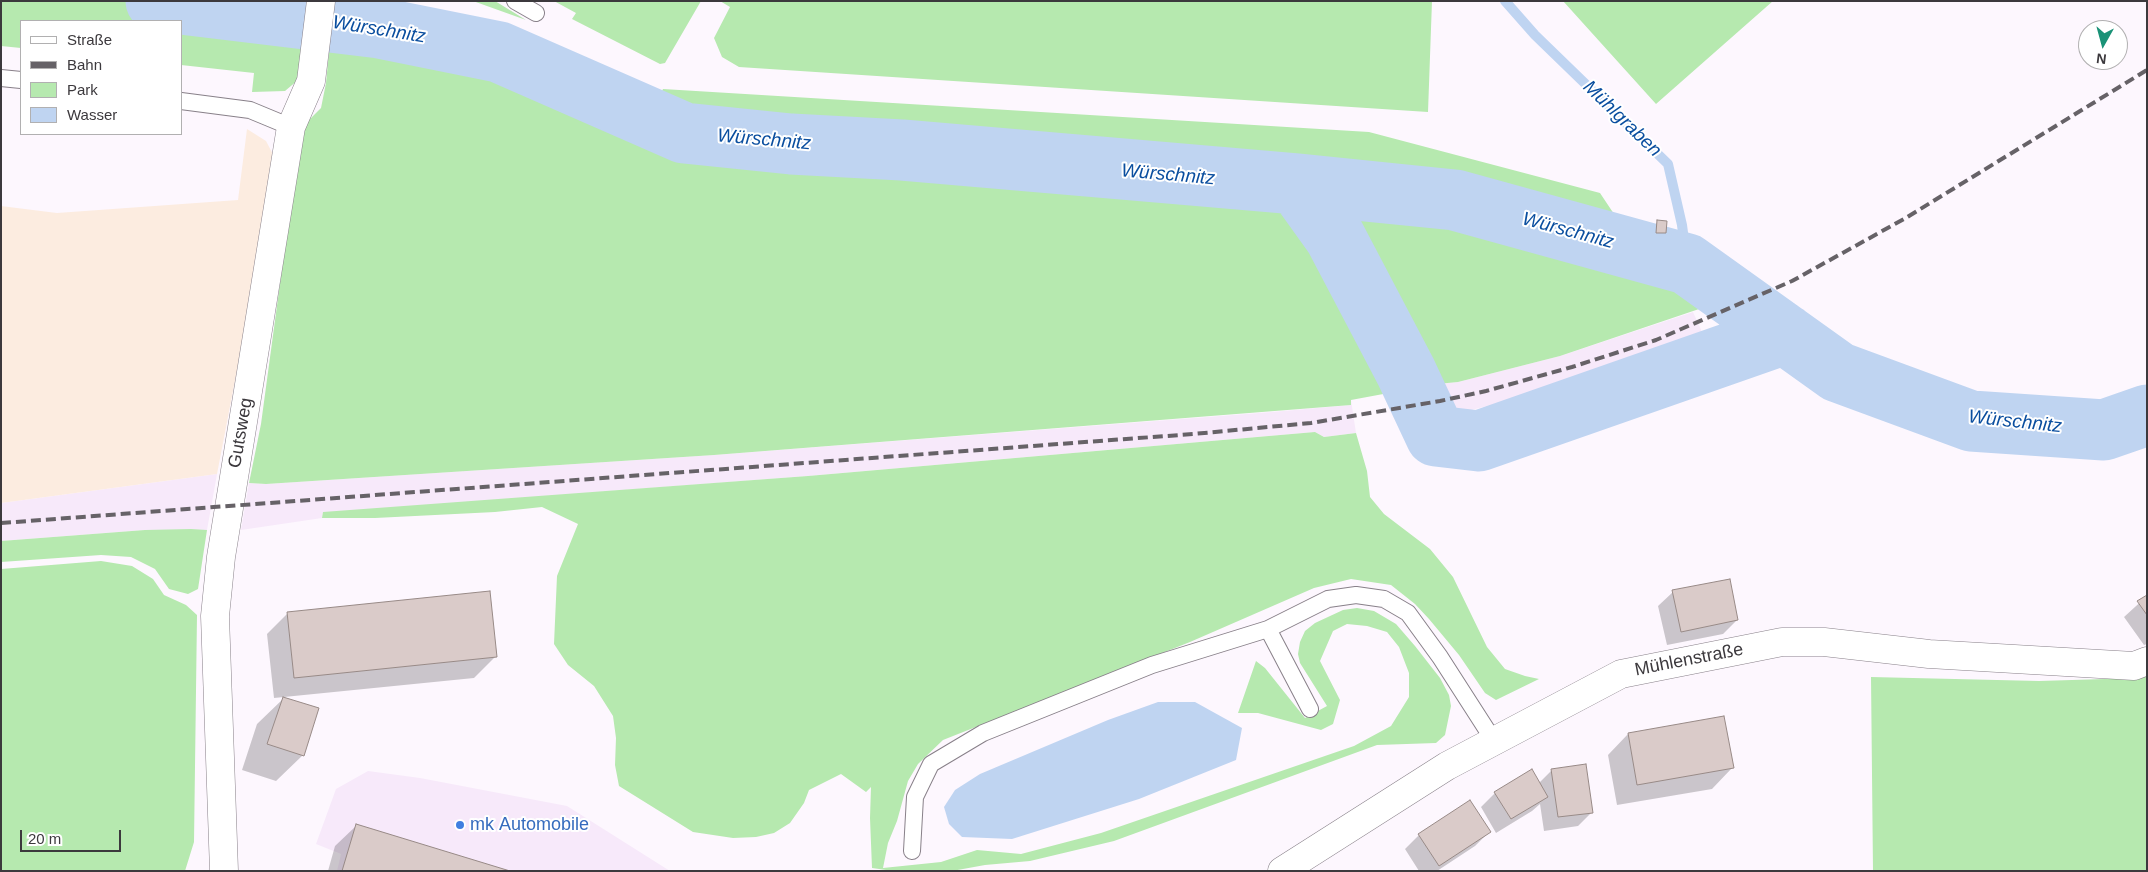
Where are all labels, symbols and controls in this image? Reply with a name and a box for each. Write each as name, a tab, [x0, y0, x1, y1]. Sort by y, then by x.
water label: Würschnitz	[331, 11, 427, 49]
legend	[20, 20, 182, 135]
north arrow	[2078, 20, 2128, 70]
text: Straße	[67, 31, 112, 48]
text: N	[2095, 50, 2107, 67]
text: Bahn	[67, 56, 102, 73]
water label: Mühlgraben	[1578, 76, 1666, 162]
text: Park	[67, 81, 98, 98]
text: Wasser	[67, 106, 117, 123]
water label: Würschnitz	[716, 125, 812, 155]
water label: Würschnitz	[1120, 160, 1216, 190]
water label: Würschnitz	[1520, 208, 1616, 254]
street label: Gutsweg	[224, 396, 258, 470]
water label: Würschnitz	[1967, 406, 2063, 438]
street label: Mühlenstraße	[1633, 639, 1745, 681]
place label: mk Automobile	[470, 814, 589, 836]
marker: mk Automobile	[454, 819, 466, 831]
scale bar	[22, 820, 124, 852]
text: 20 m	[28, 830, 61, 847]

